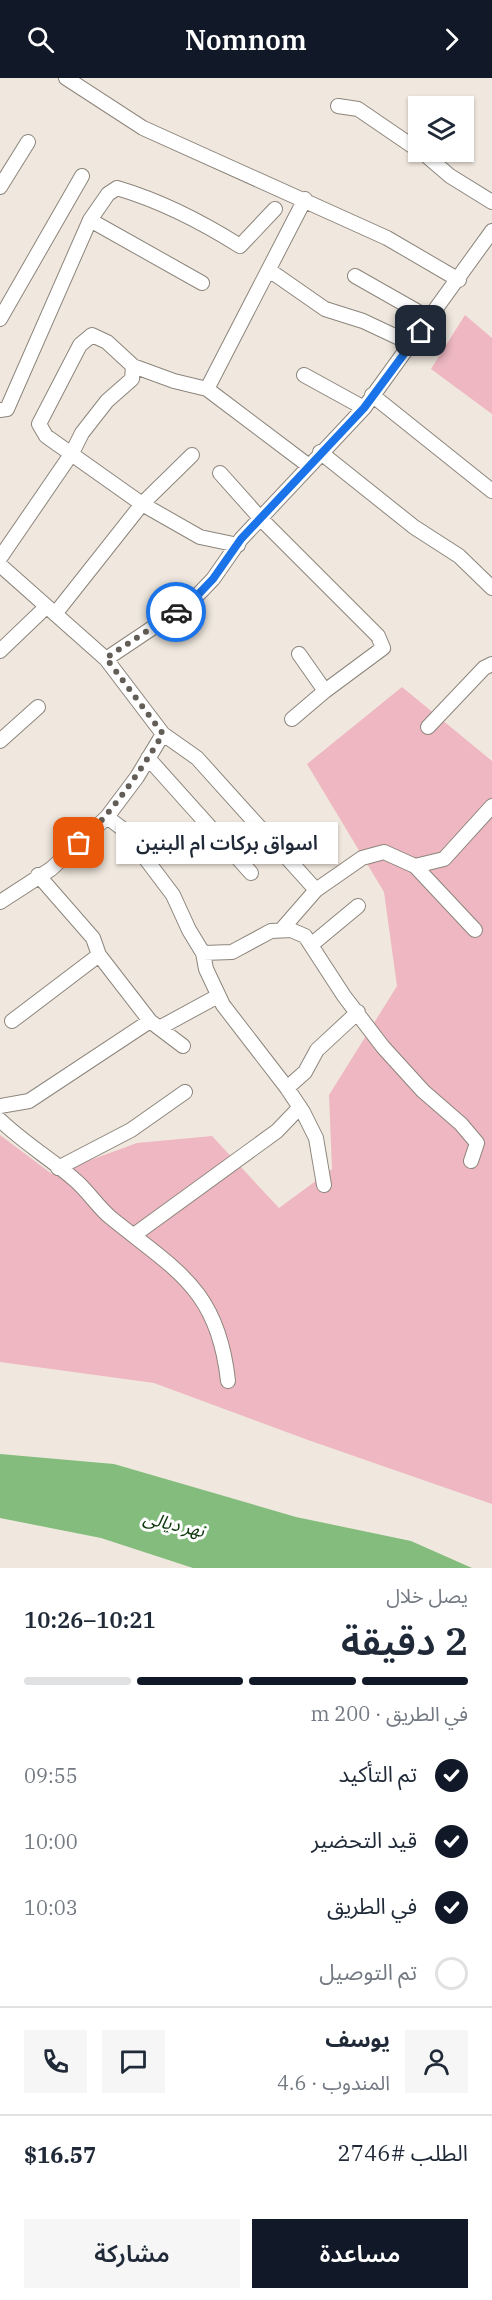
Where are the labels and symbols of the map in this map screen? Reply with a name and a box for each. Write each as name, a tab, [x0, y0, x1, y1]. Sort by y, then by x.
pin	[395, 305, 446, 356]
courier	[146, 582, 206, 642]
pin	[53, 817, 104, 868]
callout: اسواق بركات ام البنين	[115, 822, 337, 864]
water label: نهر ديالى	[141, 1506, 209, 1543]

